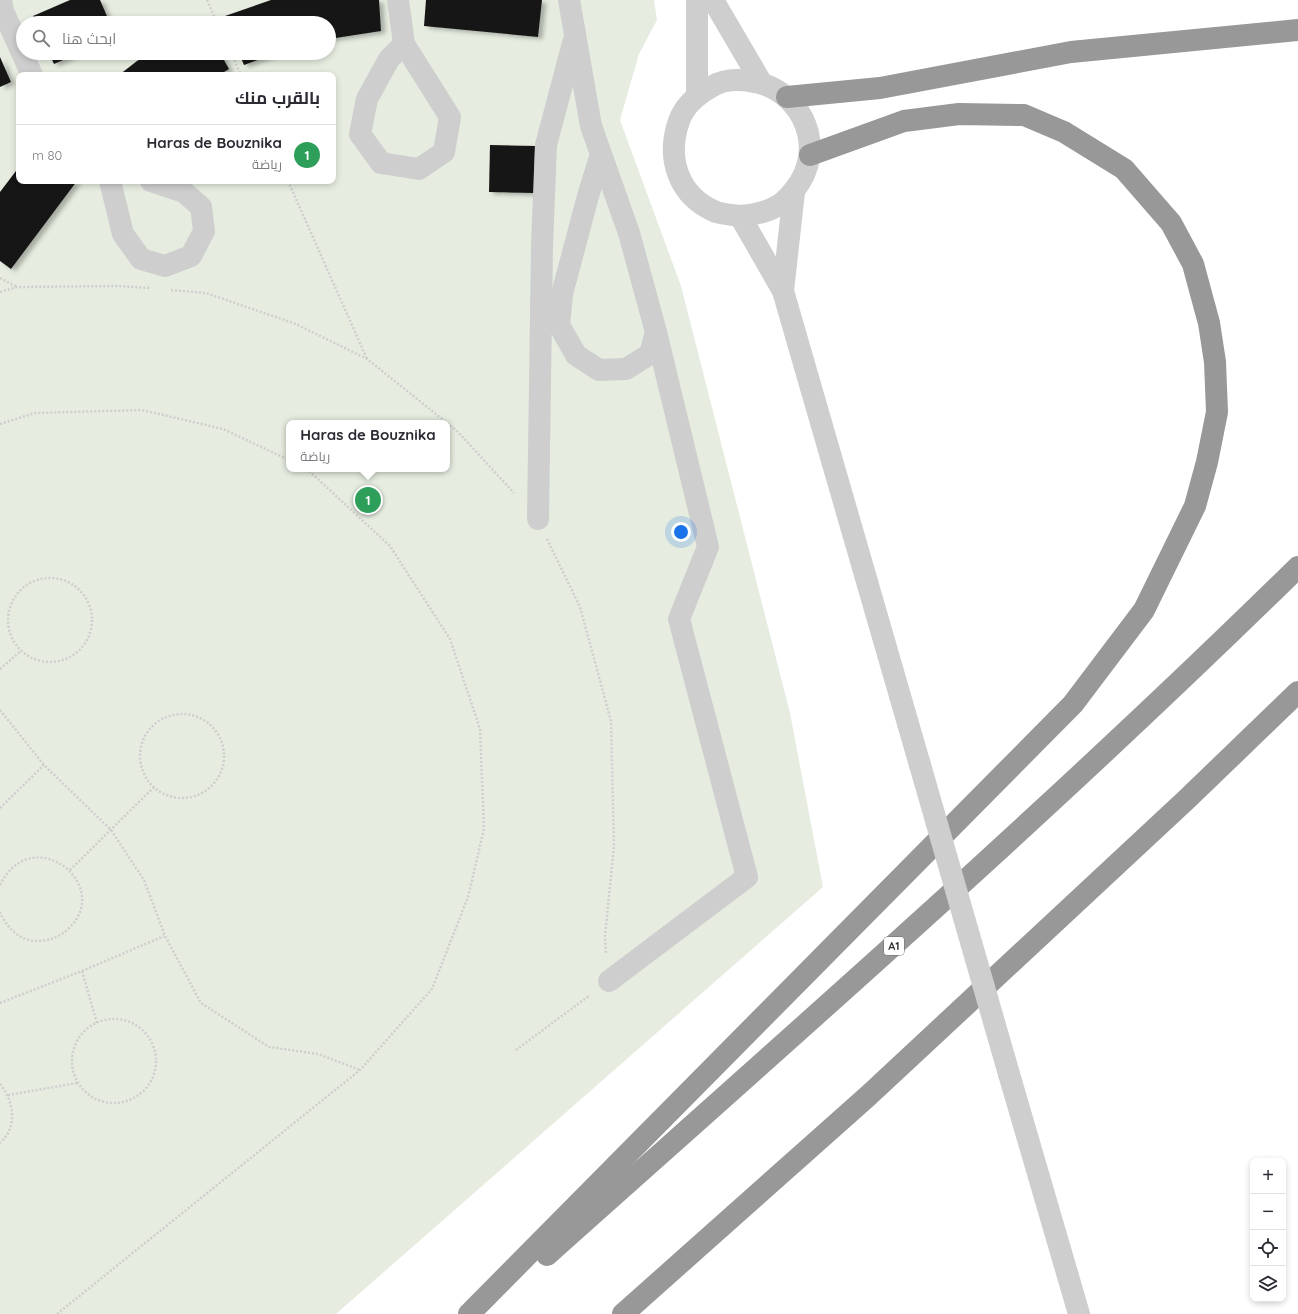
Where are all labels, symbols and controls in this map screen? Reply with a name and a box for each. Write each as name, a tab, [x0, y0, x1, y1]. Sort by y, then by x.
search box	[16, 16, 336, 60]
icon: search	[30, 27, 52, 49]
text: ابحث هنا	[62, 29, 116, 48]
text: بالقرب منك	[235, 87, 320, 108]
text: Haras de Bouznika	[147, 133, 282, 152]
text: 80 m	[32, 147, 62, 163]
text: 1	[304, 147, 310, 163]
text: رياضة	[252, 156, 282, 172]
popup	[286, 420, 450, 472]
text: Haras de Bouznika	[300, 425, 436, 444]
text: رياضة	[300, 448, 330, 464]
pin: 1	[355, 485, 381, 515]
your location	[671, 522, 691, 542]
road number: A1	[884, 937, 904, 955]
map controls	[1250, 1158, 1286, 1302]
button: +	[1250, 1158, 1286, 1194]
button: −	[1250, 1194, 1286, 1230]
button: locate	[1250, 1230, 1286, 1266]
button: layers	[1250, 1266, 1286, 1302]

